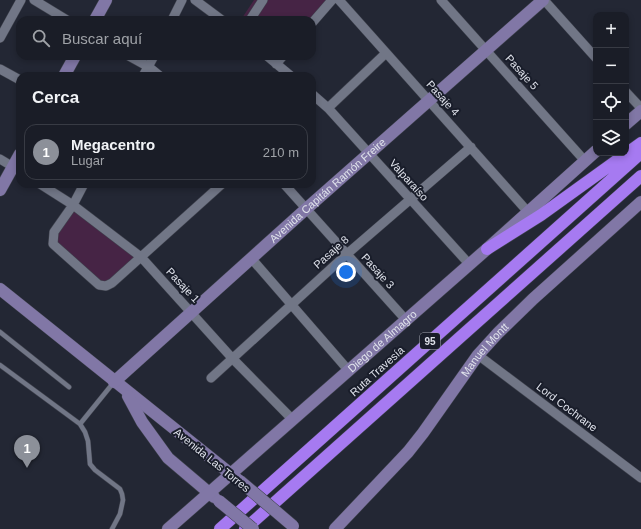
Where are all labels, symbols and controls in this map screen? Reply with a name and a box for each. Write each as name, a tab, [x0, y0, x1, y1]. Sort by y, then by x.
map controls	[593, 12, 629, 156]
button: +	[593, 12, 629, 48]
search box	[16, 16, 316, 60]
icon: search	[30, 27, 52, 49]
text: Buscar aquí	[62, 30, 142, 47]
button: −	[593, 48, 629, 84]
street label: Pasaje 5	[503, 52, 541, 92]
street label: Pasaje 4	[424, 78, 462, 118]
button: locate	[593, 84, 629, 120]
text: Cerca	[32, 88, 79, 107]
button: layers	[593, 120, 629, 156]
text: Megacentro	[71, 136, 155, 153]
street label: Avenida Capitán Ramón Freire	[267, 136, 388, 245]
text: 1	[42, 145, 50, 160]
text: 210 m	[263, 145, 299, 160]
text: Lugar	[71, 153, 104, 168]
street label: Valparaíso	[387, 157, 431, 203]
street label: Pasaje 8	[311, 233, 351, 271]
street label: Pasaje 3	[359, 251, 397, 291]
your location	[336, 262, 356, 282]
street label: Pasaje 1	[164, 265, 202, 305]
street label: Diego de Almagro	[345, 308, 419, 374]
street label: Manuel Montt	[459, 320, 511, 379]
road number: 95	[420, 333, 440, 349]
street label: Ruta Travesía	[348, 343, 407, 398]
street label: Lord Cochrane	[534, 380, 600, 434]
street label: Avenida Las Torres	[172, 426, 253, 494]
pin: 1	[14, 435, 40, 468]

